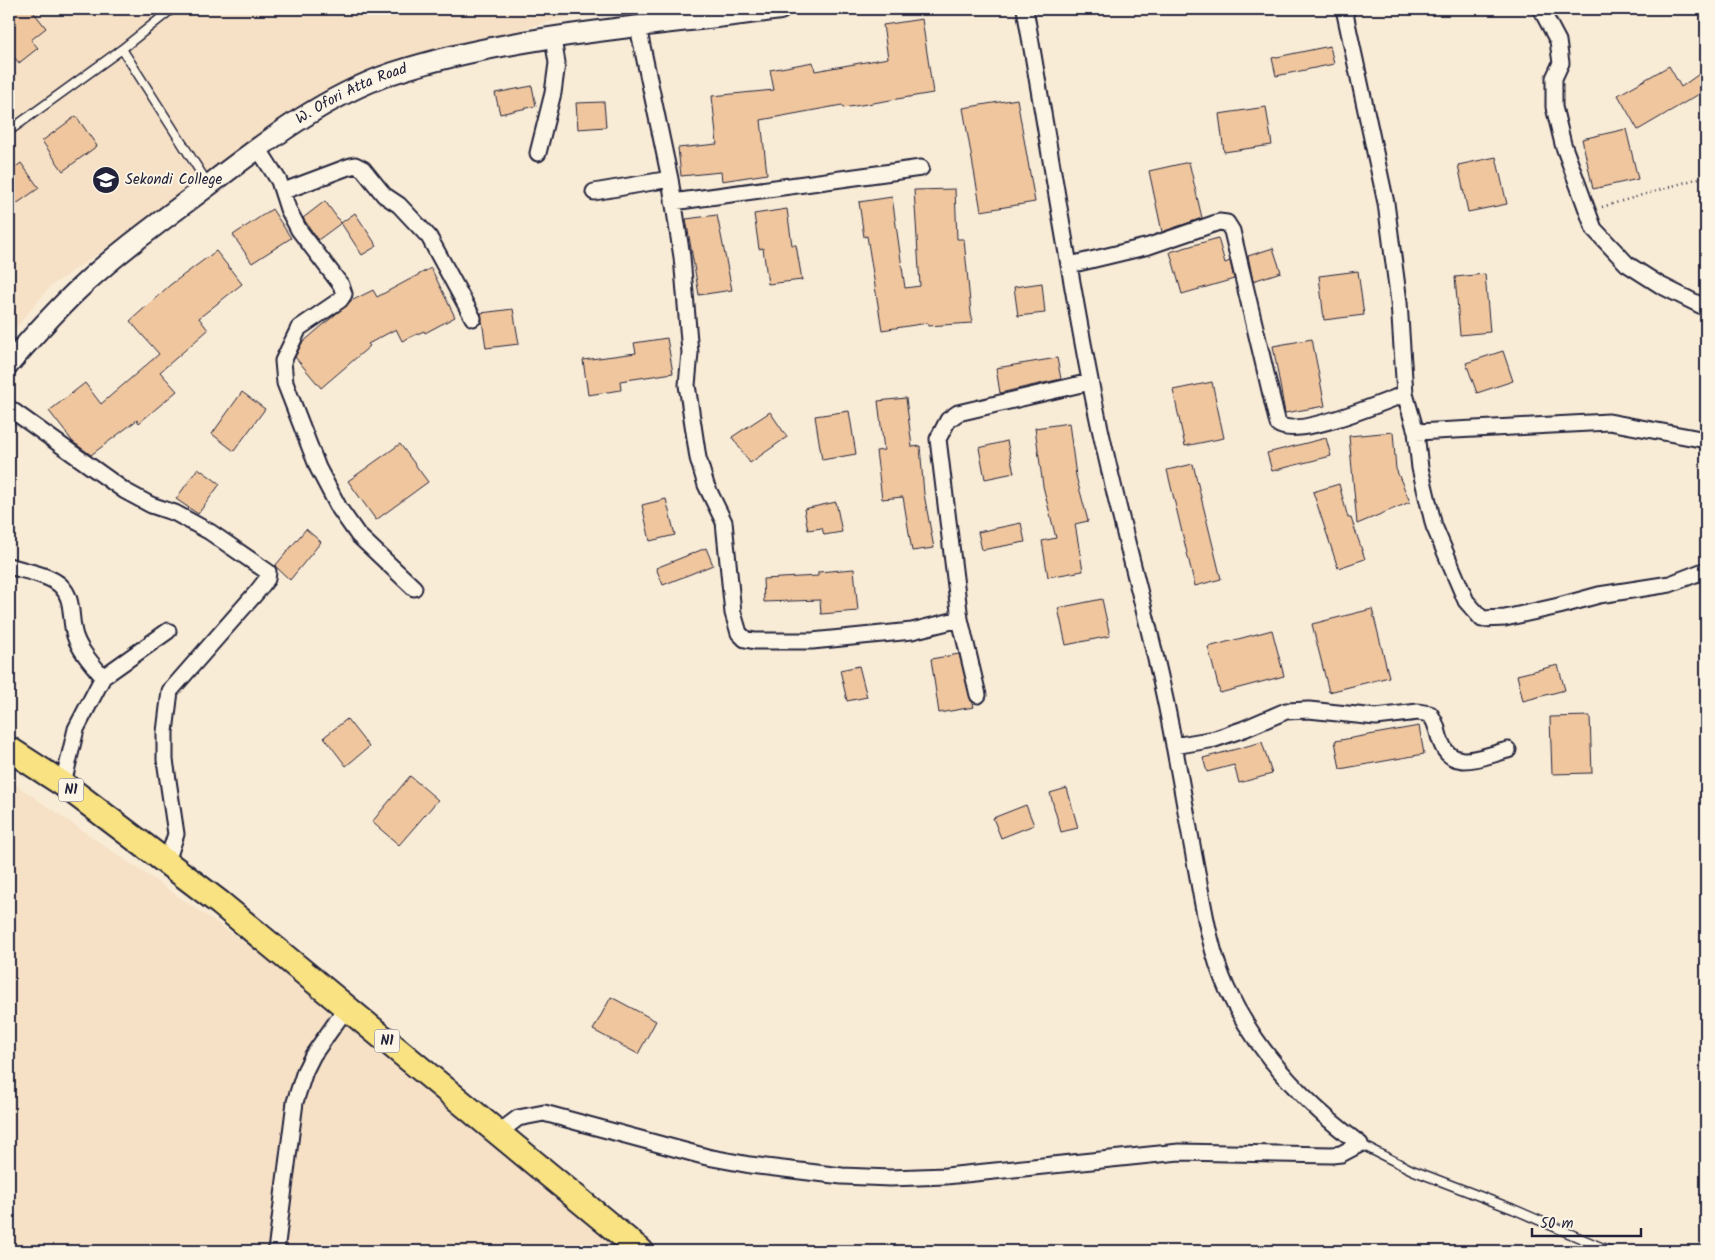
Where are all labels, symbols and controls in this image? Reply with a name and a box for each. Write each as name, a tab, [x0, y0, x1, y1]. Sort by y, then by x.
street label: W. Ofori Atta Road	[291, 57, 410, 131]
school or university icon: Sekondi College	[91, 165, 121, 195]
place label: Sekondi College	[125, 168, 223, 192]
road number: N1	[58, 778, 84, 802]
road number: N1	[374, 1030, 400, 1052]
scale bar	[1532, 1205, 1641, 1237]
text: 50 m	[1540, 1212, 1574, 1236]

